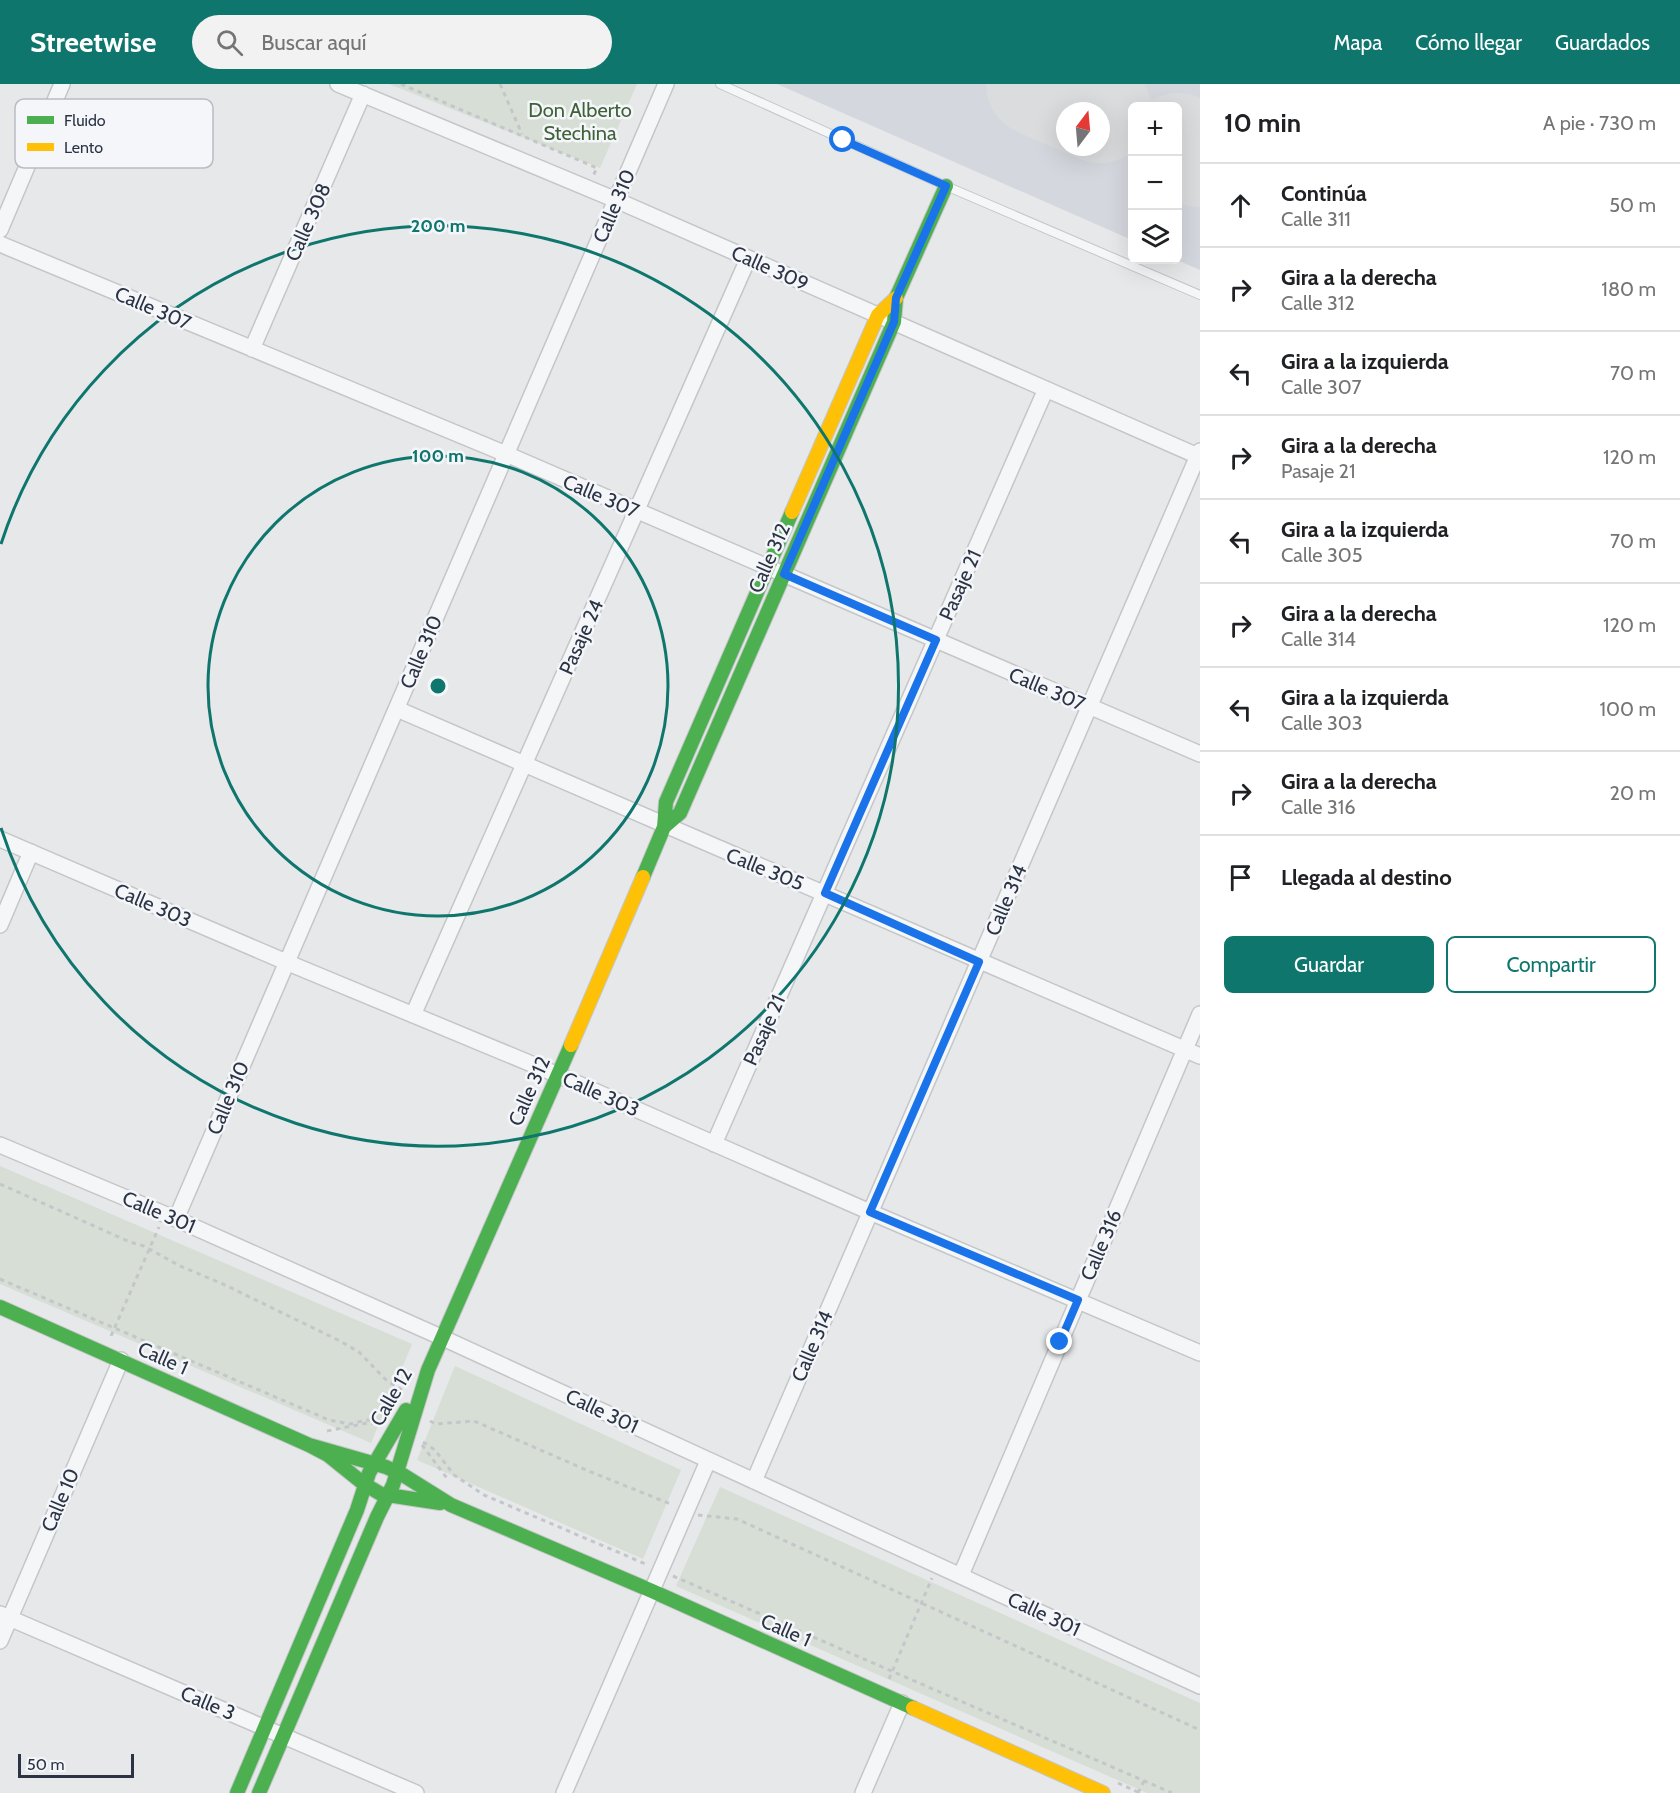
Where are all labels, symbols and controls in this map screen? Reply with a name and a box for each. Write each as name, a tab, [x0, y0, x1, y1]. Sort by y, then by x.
search box	[192, 15, 612, 69]
text: Streetwise	[30, 25, 156, 59]
icon: search	[213, 26, 246, 59]
text: Buscar aquí	[261, 29, 366, 56]
text: Mapa	[1334, 30, 1382, 55]
text: Cómo llegar	[1415, 30, 1522, 55]
text: Guardados	[1555, 30, 1650, 55]
park label: Don Alberto Stechina	[528, 98, 632, 145]
legend	[15, 99, 213, 168]
north arrow	[1056, 102, 1110, 156]
map controls	[1128, 102, 1182, 264]
button: +	[1128, 102, 1182, 156]
text: 10 min	[1224, 107, 1301, 139]
text: Fluido	[64, 111, 106, 130]
text: A pie · 730 m	[1543, 111, 1656, 135]
route start	[829, 126, 855, 152]
text: Lento	[64, 138, 103, 157]
button: −	[1128, 156, 1182, 210]
street label: Calle 310	[588, 166, 640, 246]
street label: Calle 308	[280, 179, 336, 265]
text: Continúa	[1281, 180, 1367, 207]
icon: ahead	[1224, 189, 1257, 222]
text: 50 m	[1609, 193, 1656, 217]
text: Calle 311	[1281, 207, 1351, 231]
button: layers	[1128, 210, 1182, 264]
text: 200 m	[411, 215, 465, 237]
street label: Calle 309	[728, 240, 812, 296]
text: Gira a la derecha	[1281, 264, 1437, 291]
icon: right	[1224, 273, 1257, 306]
text: 180 m	[1601, 277, 1656, 301]
street label: Calle 307	[111, 281, 195, 335]
text: Calle 312	[1281, 291, 1355, 315]
text: Gira a la izquierda	[1281, 348, 1449, 375]
icon: left	[1224, 357, 1257, 390]
text: 70 m	[1610, 361, 1656, 385]
text: Calle 307	[1281, 375, 1362, 399]
text: Gira a la derecha	[1281, 432, 1437, 459]
icon: right	[1224, 441, 1257, 474]
text: 100 m	[412, 445, 464, 467]
text: 120 m	[1603, 445, 1656, 469]
text: Pasaje 21	[1281, 459, 1356, 483]
street label: Calle 307	[559, 469, 643, 523]
text: Gira a la izquierda	[1281, 516, 1449, 543]
street label: Calle 312	[743, 519, 795, 597]
icon: left	[1224, 525, 1257, 558]
text: 70 m	[1610, 529, 1656, 553]
text: Calle 305	[1281, 543, 1363, 567]
street label: Pasaje 21	[934, 546, 986, 624]
street label: Pasaje 24	[554, 595, 608, 678]
text: Gira a la derecha	[1281, 600, 1437, 627]
icon: right	[1224, 609, 1257, 642]
street label: Calle 310	[395, 612, 447, 692]
text: 120 m	[1603, 613, 1656, 637]
text: Calle 314	[1281, 627, 1356, 651]
street label: Calle 307	[1005, 662, 1089, 716]
centre of rings	[428, 676, 448, 696]
text: Gira a la izquierda	[1281, 684, 1449, 711]
icon: left	[1224, 693, 1257, 726]
text: 100 m	[1600, 697, 1656, 721]
text: Calle 303	[1281, 711, 1363, 735]
text: Gira a la derecha	[1281, 768, 1437, 795]
icon: right	[1224, 777, 1257, 810]
text: 20 m	[1610, 781, 1656, 805]
text: Calle 316	[1281, 795, 1356, 819]
street label: Calle 305	[723, 843, 807, 895]
street label: Calle 314	[980, 860, 1032, 939]
icon: arrive	[1224, 861, 1257, 894]
text: Llegada al destino	[1281, 864, 1452, 891]
street label: Calle 303	[111, 878, 195, 932]
button: Guardar	[1224, 936, 1434, 993]
button: Compartir	[1446, 936, 1656, 993]
street label: Pasaje 21	[738, 991, 790, 1069]
street label: Calle 312	[503, 1052, 555, 1130]
street label: Calle 310	[202, 1058, 254, 1138]
street label: Calle 303	[559, 1066, 643, 1122]
street label: Calle 301	[119, 1186, 199, 1238]
street label: Calle 316	[1075, 1206, 1127, 1284]
street label: Calle 314	[786, 1306, 838, 1385]
route end	[1046, 1328, 1072, 1354]
street label: Calle 1	[134, 1336, 192, 1380]
street label: Calle 12	[365, 1364, 417, 1430]
street label: Calle 301	[562, 1384, 642, 1438]
street label: Calle 10	[36, 1465, 84, 1535]
street label: Calle 301	[1004, 1587, 1084, 1641]
street label: Calle 1	[757, 1608, 815, 1652]
street label: Calle 3	[177, 1681, 239, 1725]
scale bar	[18, 1751, 134, 1778]
text: 50 m	[27, 1755, 64, 1774]

